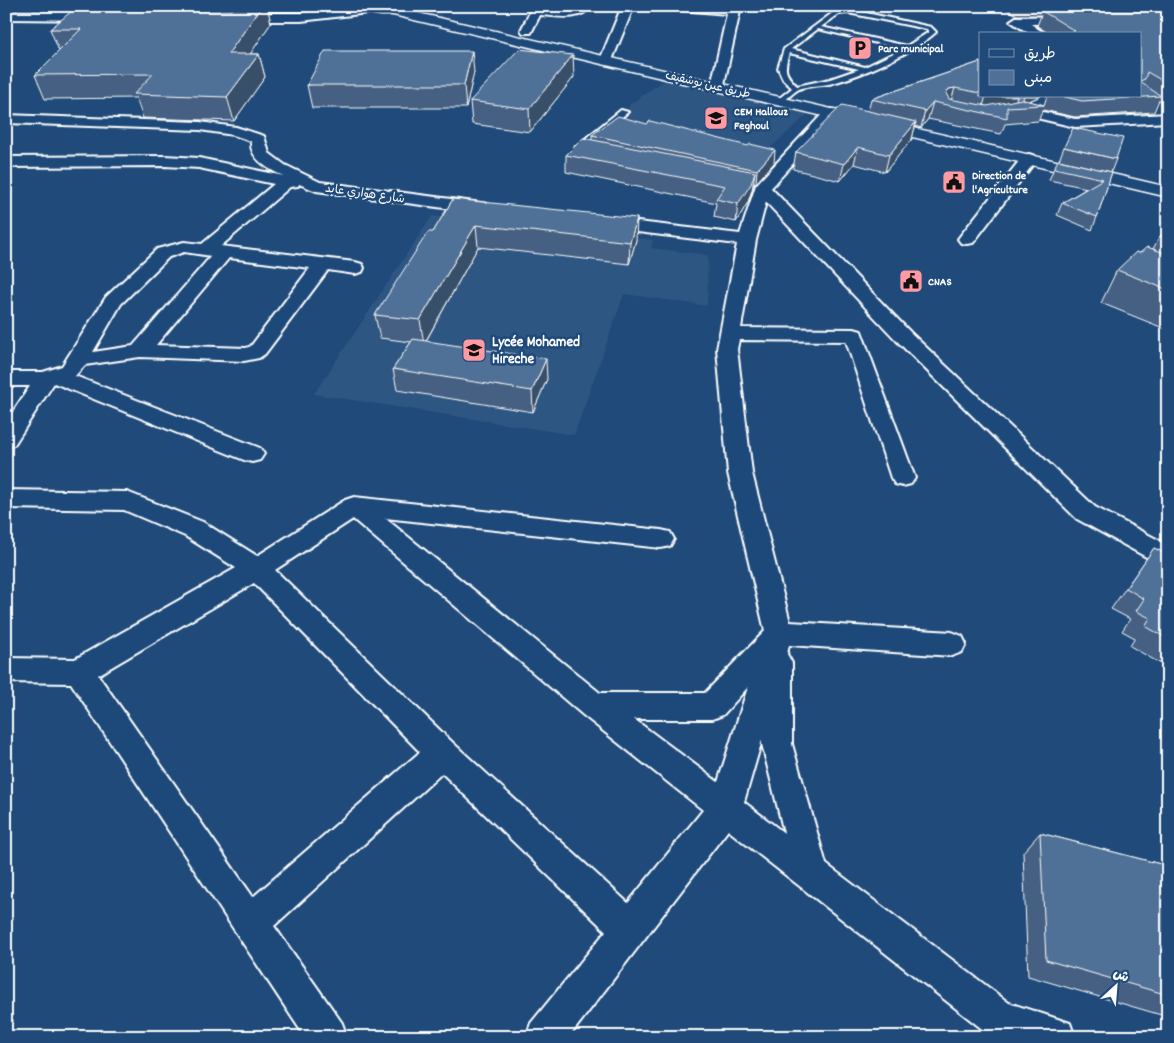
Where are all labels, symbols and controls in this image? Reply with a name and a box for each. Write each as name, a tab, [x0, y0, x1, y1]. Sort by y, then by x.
legend	[979, 32, 1142, 98]
parking icon: Parc municipal	[847, 35, 873, 61]
place label: Parc municipal	[878, 41, 943, 58]
text: طريق	[1024, 44, 1056, 66]
street label: طريق عين بوشقيف	[663, 67, 752, 104]
text: مبنى	[1024, 68, 1052, 90]
place label: CEM Hallouz Feghoul	[734, 104, 788, 135]
school or university icon: CEM Hallouz Feghoul	[703, 105, 729, 131]
place label: Direction de l'Agriculture	[972, 168, 1029, 199]
public building icon: Direction de l'Agriculture	[941, 169, 967, 195]
street label: شارع هواري عابد	[324, 180, 406, 208]
public building icon: CNAS	[898, 268, 924, 294]
place label: CNAS	[928, 274, 952, 291]
place label: Lycée Mohamed Hireche	[492, 332, 580, 371]
school or university icon: Lycée Mohamed Hireche	[461, 337, 487, 363]
north arrow	[1092, 960, 1142, 1010]
text: ش	[1110, 964, 1132, 988]

